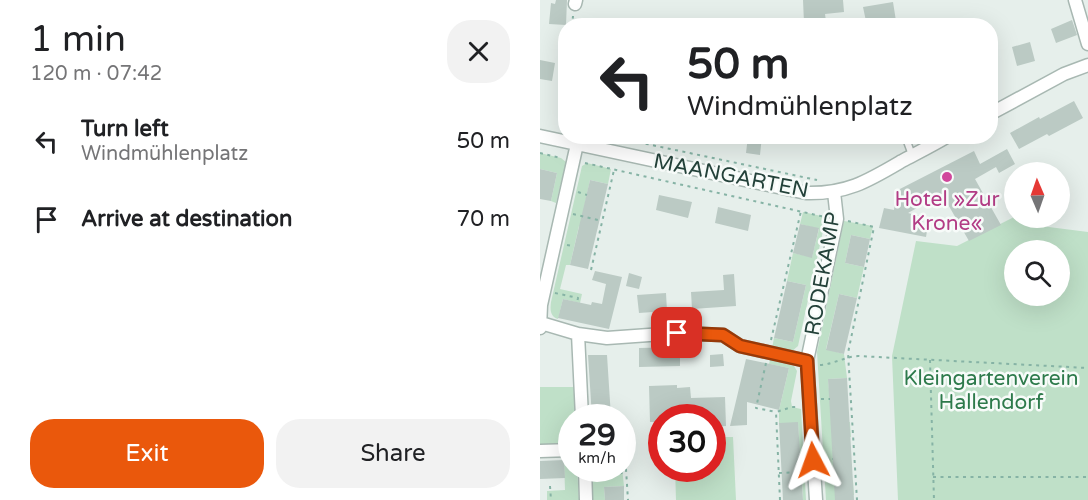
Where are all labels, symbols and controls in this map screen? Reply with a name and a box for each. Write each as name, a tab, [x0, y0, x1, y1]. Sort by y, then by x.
text: 1 min	[30, 18, 126, 61]
button: close	[447, 20, 510, 83]
text: 50 m	[687, 39, 789, 90]
icon: left	[588, 42, 666, 120]
text: 120 m · 07:42	[30, 62, 162, 86]
text: Windmühlenplatz	[687, 90, 913, 123]
text: Turn left	[81, 116, 169, 142]
icon: left	[30, 125, 63, 158]
text: 50 m	[456, 128, 510, 154]
text: Windmühlenplatz	[81, 142, 248, 166]
street label: MAANGARTEN	[651, 149, 811, 203]
north arrow	[1004, 162, 1070, 228]
map controls	[1004, 162, 1070, 306]
marker: Hotel »Zur Krone«	[940, 170, 954, 184]
place label: Hotel »Zur Krone«	[894, 187, 1000, 236]
icon: arrive	[30, 203, 63, 236]
text: Arrive at destination	[81, 206, 292, 232]
text: 70 m	[456, 206, 510, 232]
street label: RODEKAMP	[800, 210, 846, 338]
button: search	[1004, 240, 1070, 306]
pin	[651, 307, 702, 358]
icon: arrive	[660, 316, 693, 349]
park label: Kleingartenverein Hallendorf	[903, 366, 1079, 415]
speed limit sign: 30	[648, 404, 726, 482]
text: 29	[578, 417, 616, 454]
button: Exit	[30, 419, 264, 488]
button: Share	[276, 419, 510, 488]
position arrow	[781, 428, 845, 492]
text: km/h	[578, 449, 616, 467]

